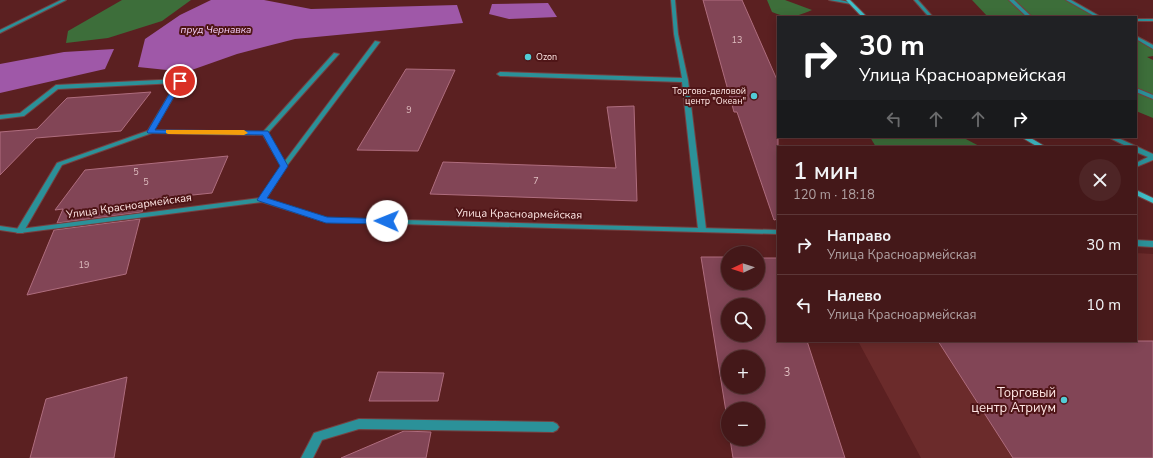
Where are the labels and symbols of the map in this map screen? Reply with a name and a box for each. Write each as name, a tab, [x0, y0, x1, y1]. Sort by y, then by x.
water label: пруд Чернавка	[181, 23, 251, 37]
house number: 13	[732, 34, 742, 46]
place label: Ozon	[536, 51, 557, 63]
marker: Ozon	[523, 52, 533, 62]
pin	[163, 64, 197, 98]
place label: Торгово-деловой центр "Океан"	[672, 85, 746, 107]
marker: Торгово-деловой центр "Океан"	[749, 91, 759, 101]
house number: 9	[406, 104, 412, 116]
house number: 5	[133, 166, 139, 178]
house number: 7	[533, 175, 539, 187]
house number: 5	[143, 176, 149, 188]
street label: Улица Красноармейская	[64, 190, 193, 222]
position arrow	[366, 200, 408, 242]
street label: Улица Красноармейская	[455, 205, 582, 223]
north arrow	[721, 246, 765, 290]
house number: 19	[79, 259, 89, 271]
house number: 3	[784, 365, 790, 380]
place label: Торговый центр Атриум	[971, 384, 1056, 417]
marker: Торговый центр Атриум	[1059, 395, 1069, 405]

